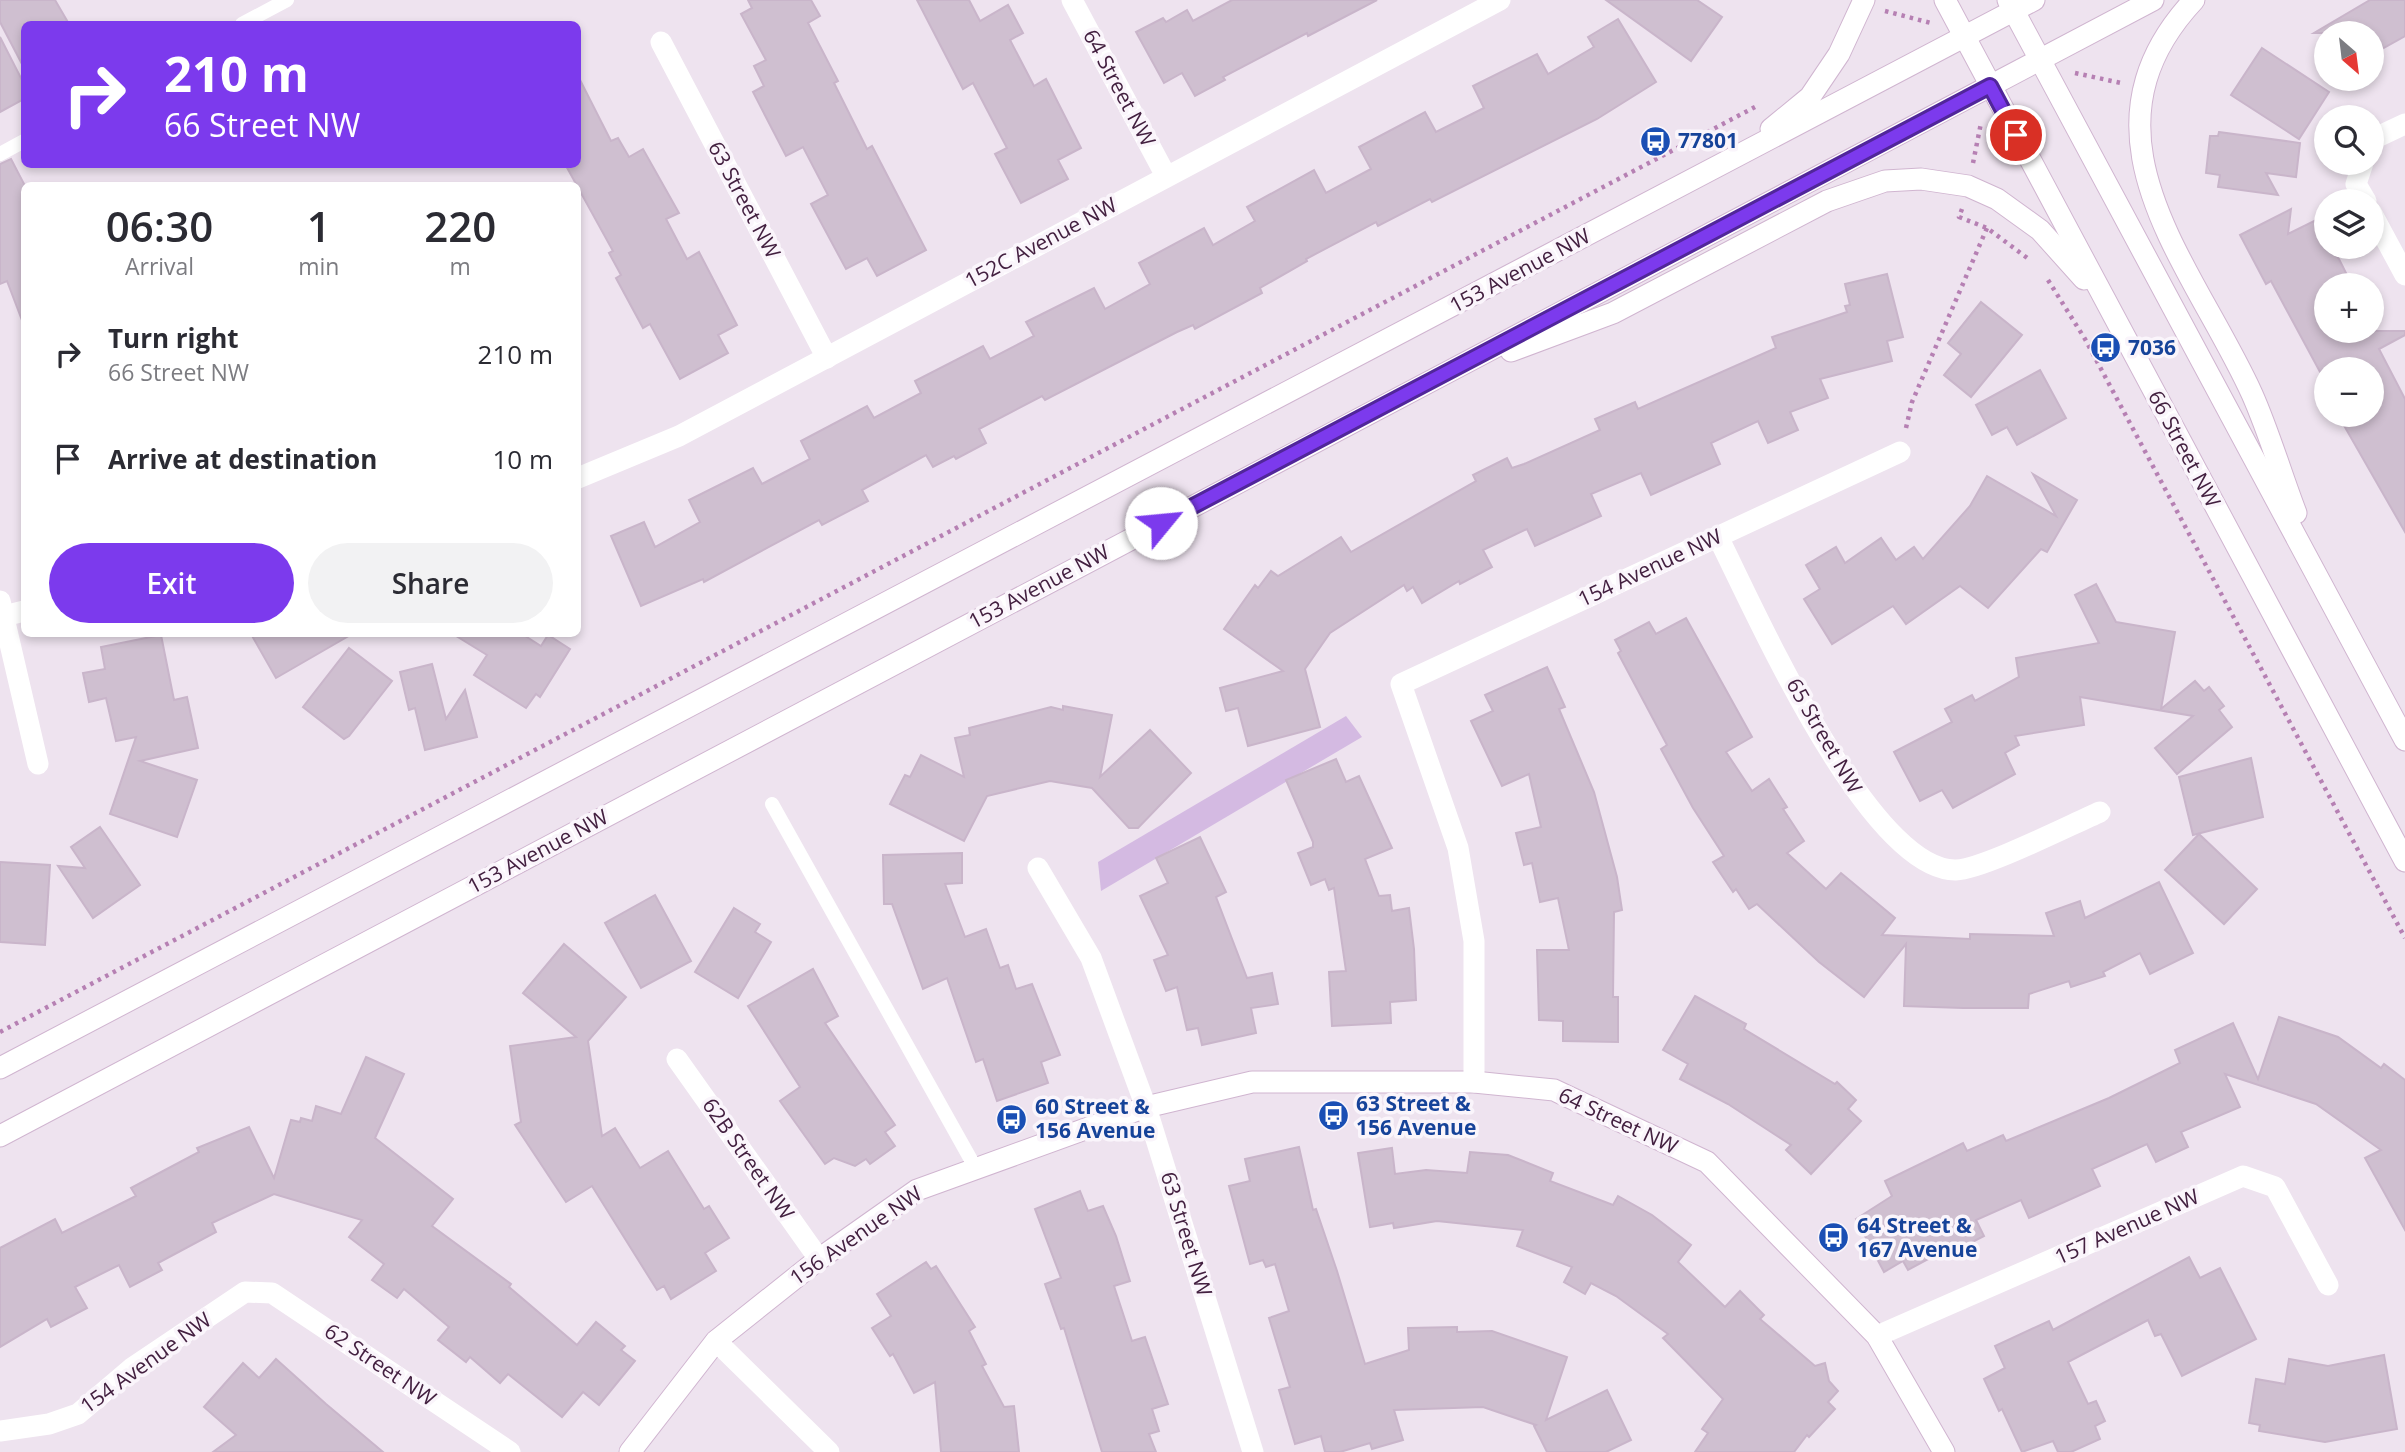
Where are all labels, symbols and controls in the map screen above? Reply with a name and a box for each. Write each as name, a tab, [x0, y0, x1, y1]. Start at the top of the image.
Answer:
north arrow	[2314, 21, 2384, 91]
map controls	[2314, 21, 2384, 427]
street label: 64 Street NW	[1077, 24, 1163, 151]
text: 210 m	[164, 40, 309, 106]
icon: right	[49, 49, 140, 140]
text: 66 Street NW	[164, 103, 360, 146]
pin	[1986, 105, 2046, 165]
button: search	[2314, 105, 2384, 175]
icon: arrive	[1997, 116, 2035, 154]
bus stop icon: 77801	[1638, 124, 1672, 158]
place label: 77801	[1678, 126, 1738, 154]
street label: 63 Street NW	[702, 136, 788, 263]
button: layers	[2314, 189, 2384, 259]
street label: 152C Avenue NW	[960, 190, 1122, 294]
text: 06:30	[106, 197, 213, 254]
text: 1	[307, 197, 331, 254]
text: 220	[424, 197, 496, 254]
street label: 153 Avenue NW	[1444, 221, 1595, 319]
text: Arrival	[125, 250, 194, 282]
text: min	[298, 250, 339, 282]
text: m	[450, 250, 471, 282]
button: +	[2314, 273, 2384, 343]
text: Turn right	[108, 320, 239, 356]
bus stop icon: 7036	[2088, 331, 2122, 365]
place label: 7036	[2128, 333, 2176, 361]
icon: right	[49, 335, 87, 373]
text: 210 m	[478, 336, 553, 372]
text: 66 Street NW	[108, 356, 249, 388]
button: −	[2314, 357, 2384, 427]
street label: 66 Street NW	[2142, 385, 2228, 512]
icon: arrive	[49, 440, 87, 478]
text: Arrive at destination	[108, 441, 377, 477]
text: 10 m	[492, 441, 553, 477]
position arrow	[1124, 486, 1198, 560]
street label: 154 Avenue NW	[1573, 521, 1726, 613]
street label: 153 Avenue NW	[963, 537, 1114, 635]
button: Exit	[49, 543, 294, 623]
button: Share	[308, 543, 553, 623]
street label: 65 Street NW	[1781, 673, 1869, 799]
street label: 153 Avenue NW	[462, 802, 613, 900]
street label: 64 Street NW	[1554, 1080, 1683, 1160]
place label: 63 Street & 156 Avenue	[1356, 1089, 1476, 1141]
street label: 62B Street NW	[697, 1092, 801, 1225]
place label: 60 Street & 156 Avenue	[1035, 1092, 1155, 1144]
bus stop icon: 63 Street & 156 Avenue	[1316, 1099, 1350, 1133]
bus stop icon: 60 Street & 156 Avenue	[995, 1102, 1029, 1136]
street label: 63 Street NW	[1155, 1168, 1219, 1300]
street label: 156 Avenue NW	[784, 1179, 928, 1291]
street label: 157 Avenue NW	[2050, 1181, 2204, 1270]
place label: 64 Street & 167 Avenue	[1857, 1211, 1977, 1263]
bus stop icon: 64 Street & 167 Avenue	[1817, 1221, 1851, 1255]
street label: 154 Avenue NW	[74, 1305, 217, 1419]
street label: 62 Street NW	[319, 1317, 442, 1412]

